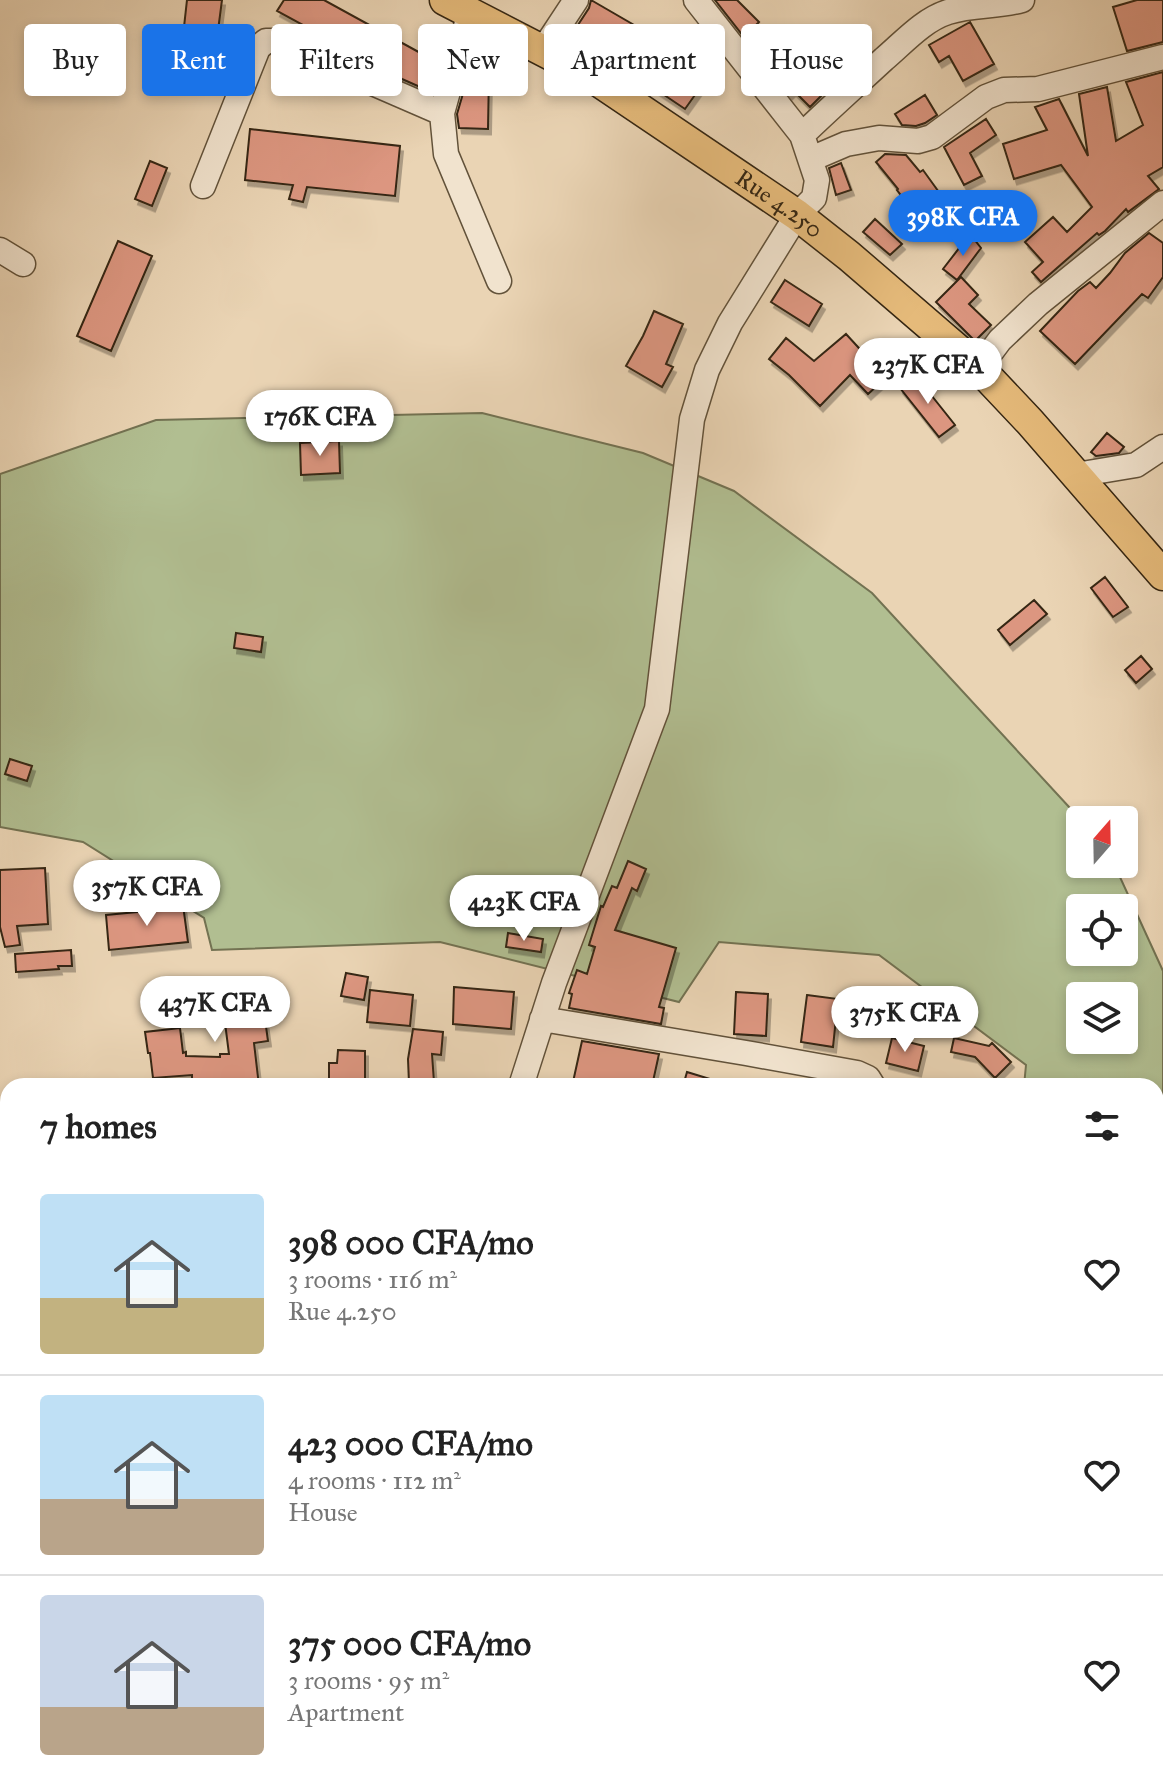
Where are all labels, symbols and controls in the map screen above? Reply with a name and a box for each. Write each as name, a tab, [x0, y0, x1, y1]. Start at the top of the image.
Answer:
chip: Buy	[24, 24, 126, 96]
chip: Rent	[142, 24, 255, 96]
chip: Filters	[271, 24, 402, 96]
chip: New	[418, 24, 528, 96]
chip: Apartment	[544, 24, 725, 96]
chip: House	[741, 24, 872, 96]
street label: Rue 4.250	[729, 163, 829, 245]
pin: 398K CFA	[880, 190, 1046, 258]
text: 398K CFA	[906, 200, 1020, 232]
pin: 237K CFA	[845, 338, 1011, 406]
text: 237K CFA	[872, 348, 984, 380]
pin: 176K CFA	[237, 390, 403, 458]
text: 176K CFA	[264, 400, 376, 432]
north arrow	[1066, 806, 1138, 878]
map controls	[1066, 806, 1138, 1054]
pin: 357K CFA	[64, 860, 230, 928]
text: 357K CFA	[91, 870, 203, 902]
pin: 423K CFA	[441, 875, 607, 943]
text: 423K CFA	[468, 885, 580, 917]
button: locate	[1066, 894, 1138, 966]
pin: 437K CFA	[132, 976, 298, 1044]
button: layers	[1066, 982, 1138, 1054]
text: 437K CFA	[158, 986, 272, 1018]
pin: 375K CFA	[822, 986, 988, 1054]
text: 375K CFA	[849, 996, 961, 1028]
icon: filters	[1080, 1104, 1124, 1148]
text: 7 homes	[40, 1106, 157, 1147]
text: 398 000 CFA/mo	[288, 1222, 534, 1263]
icon: home	[104, 1226, 200, 1322]
icon: heart	[1080, 1252, 1124, 1296]
text: 3 rooms · 116 m²	[288, 1263, 457, 1295]
text: Rue 4.250	[288, 1295, 397, 1327]
text: 423 000 CFA/mo	[288, 1423, 533, 1464]
icon: home	[104, 1427, 200, 1523]
icon: heart	[1080, 1453, 1124, 1497]
text: 4 rooms · 112 m²	[288, 1464, 461, 1496]
text: House	[288, 1496, 358, 1528]
text: 375 000 CFA/mo	[288, 1623, 531, 1664]
icon: home	[104, 1627, 200, 1723]
icon: heart	[1080, 1653, 1124, 1697]
text: 3 rooms · 95 m²	[288, 1664, 449, 1696]
text: Apartment	[288, 1696, 404, 1728]

